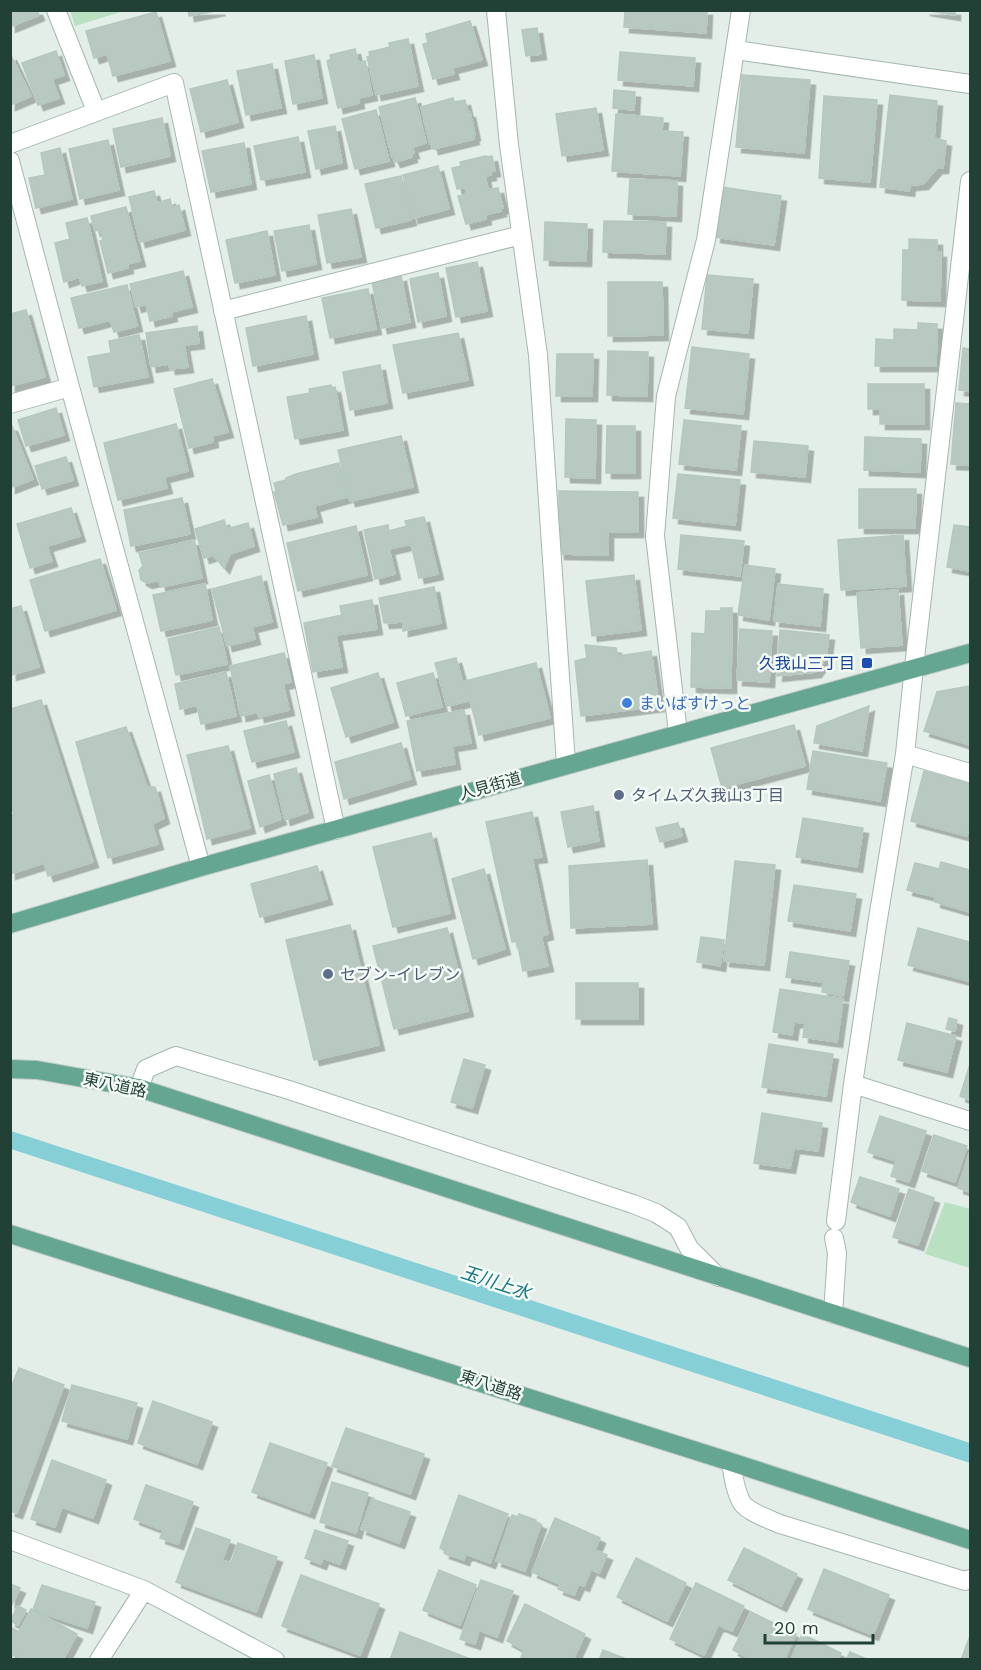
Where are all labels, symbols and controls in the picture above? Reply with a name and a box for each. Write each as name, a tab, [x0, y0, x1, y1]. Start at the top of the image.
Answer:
place label: 久我山三丁目	[759, 654, 855, 673]
marker: 久我山三丁目	[860, 656, 874, 670]
place label: まいばすけっと	[639, 694, 751, 713]
marker: まいばすけっと	[620, 696, 634, 710]
street label: 人見街道	[457, 768, 523, 804]
place label: タイムズ久我山3丁目	[631, 786, 784, 805]
marker: タイムズ久我山3丁目	[612, 788, 626, 802]
place label: セブン-イレブン	[340, 965, 460, 984]
marker: セブン-イレブン	[321, 967, 335, 981]
street label: 東八道路	[82, 1069, 148, 1101]
water label: 玉川上水	[459, 1261, 535, 1304]
street label: 東八道路	[458, 1366, 524, 1404]
scale bar	[765, 1607, 873, 1645]
text: 20 m	[774, 1617, 819, 1638]

